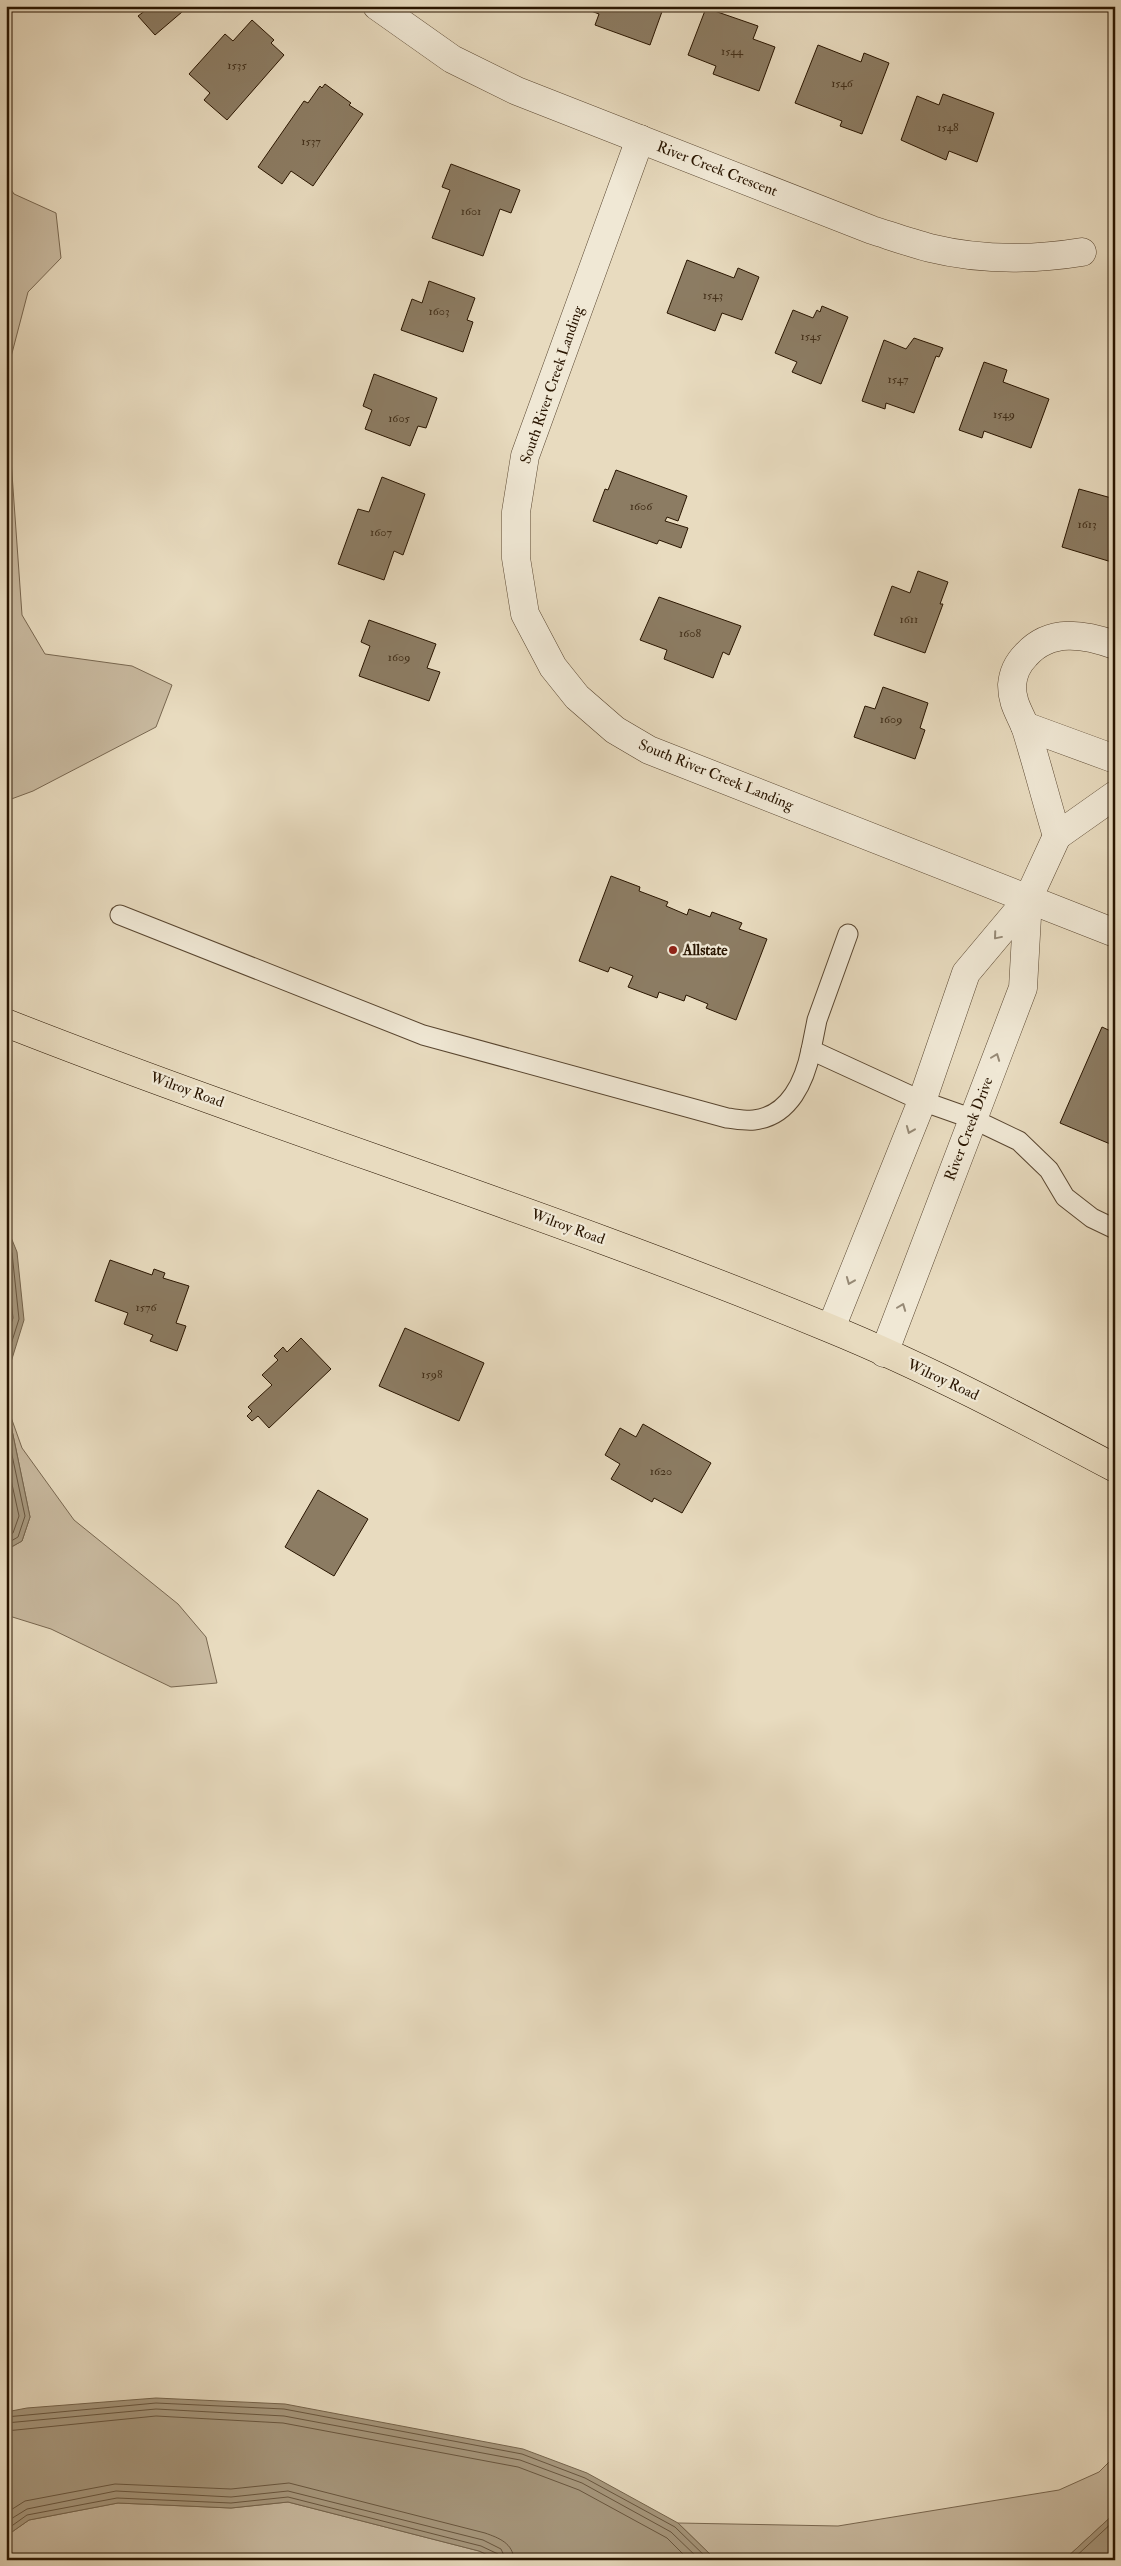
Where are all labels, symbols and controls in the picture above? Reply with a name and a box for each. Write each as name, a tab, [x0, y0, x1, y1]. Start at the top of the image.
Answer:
house number: 1544	[721, 44, 744, 59]
house number: 1535	[227, 58, 247, 73]
house number: 1546	[831, 76, 854, 91]
house number: 1548	[937, 120, 959, 135]
house number: 1537	[301, 134, 321, 149]
street label: River Creek Crescent	[654, 137, 780, 201]
house number: 1601	[461, 204, 481, 219]
house number: 1543	[703, 288, 723, 303]
street label: South River Creek Landing	[516, 303, 588, 466]
house number: 1603	[428, 304, 450, 319]
house number: 1545	[801, 329, 822, 344]
house number: 1547	[888, 372, 909, 387]
house number: 1549	[993, 407, 1015, 422]
house number: 1605	[388, 411, 411, 426]
house number: 1606	[630, 499, 653, 514]
house number: 1613	[1077, 517, 1097, 532]
house number: 1607	[370, 525, 392, 540]
house number: 1611	[900, 612, 918, 627]
house number: 1608	[679, 626, 701, 641]
house number: 1609	[388, 650, 410, 665]
house number: 1609	[880, 712, 902, 727]
street label: South River Creek Landing	[636, 735, 797, 815]
one-way arrow	[994, 930, 1003, 939]
place label: Allstate	[682, 941, 728, 960]
marker: Allstate	[667, 944, 679, 956]
one-way arrow	[990, 1053, 1001, 1062]
street label: Wilroy Road	[147, 1068, 227, 1112]
street label: River Creek Drive	[940, 1074, 998, 1184]
one-way arrow	[906, 1125, 916, 1134]
street label: Wilroy Road	[528, 1205, 608, 1249]
one-way arrow	[845, 1276, 856, 1285]
house number: 1576	[135, 1300, 157, 1315]
one-way arrow	[896, 1304, 906, 1312]
street label: Wilroy Road	[903, 1355, 982, 1405]
house number: 1598	[421, 1367, 443, 1382]
house number: 1620	[650, 1464, 672, 1479]

